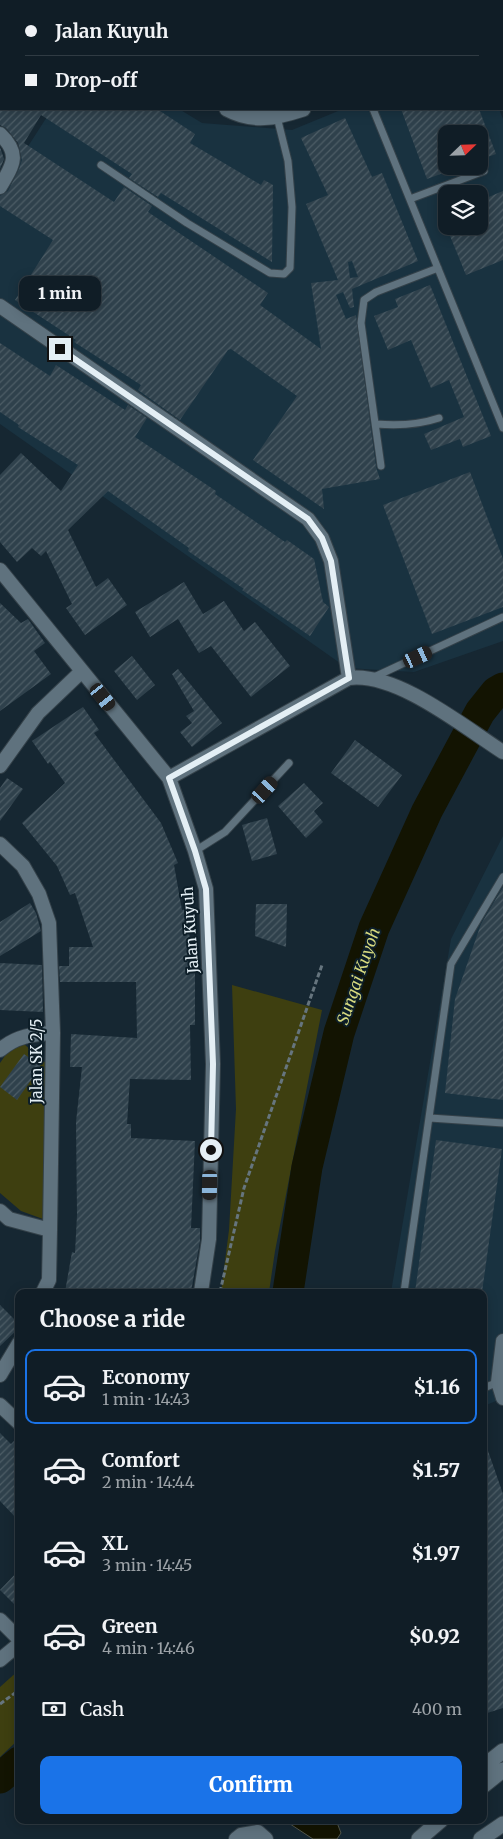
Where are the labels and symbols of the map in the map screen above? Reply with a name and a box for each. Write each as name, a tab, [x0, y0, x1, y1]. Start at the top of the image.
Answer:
north arrow	[438, 125, 488, 175]
callout: 1 min	[19, 276, 101, 312]
route end	[49, 338, 71, 360]
car	[401, 644, 434, 670]
car	[87, 681, 118, 713]
car	[249, 774, 280, 806]
street label: Jalan Kuyuh	[177, 886, 203, 975]
water label: Sungai Kuyoh	[332, 925, 384, 1027]
street label: Jalan SK 2/5	[27, 1018, 46, 1105]
route start	[200, 1139, 222, 1161]
car	[202, 1170, 217, 1200]

